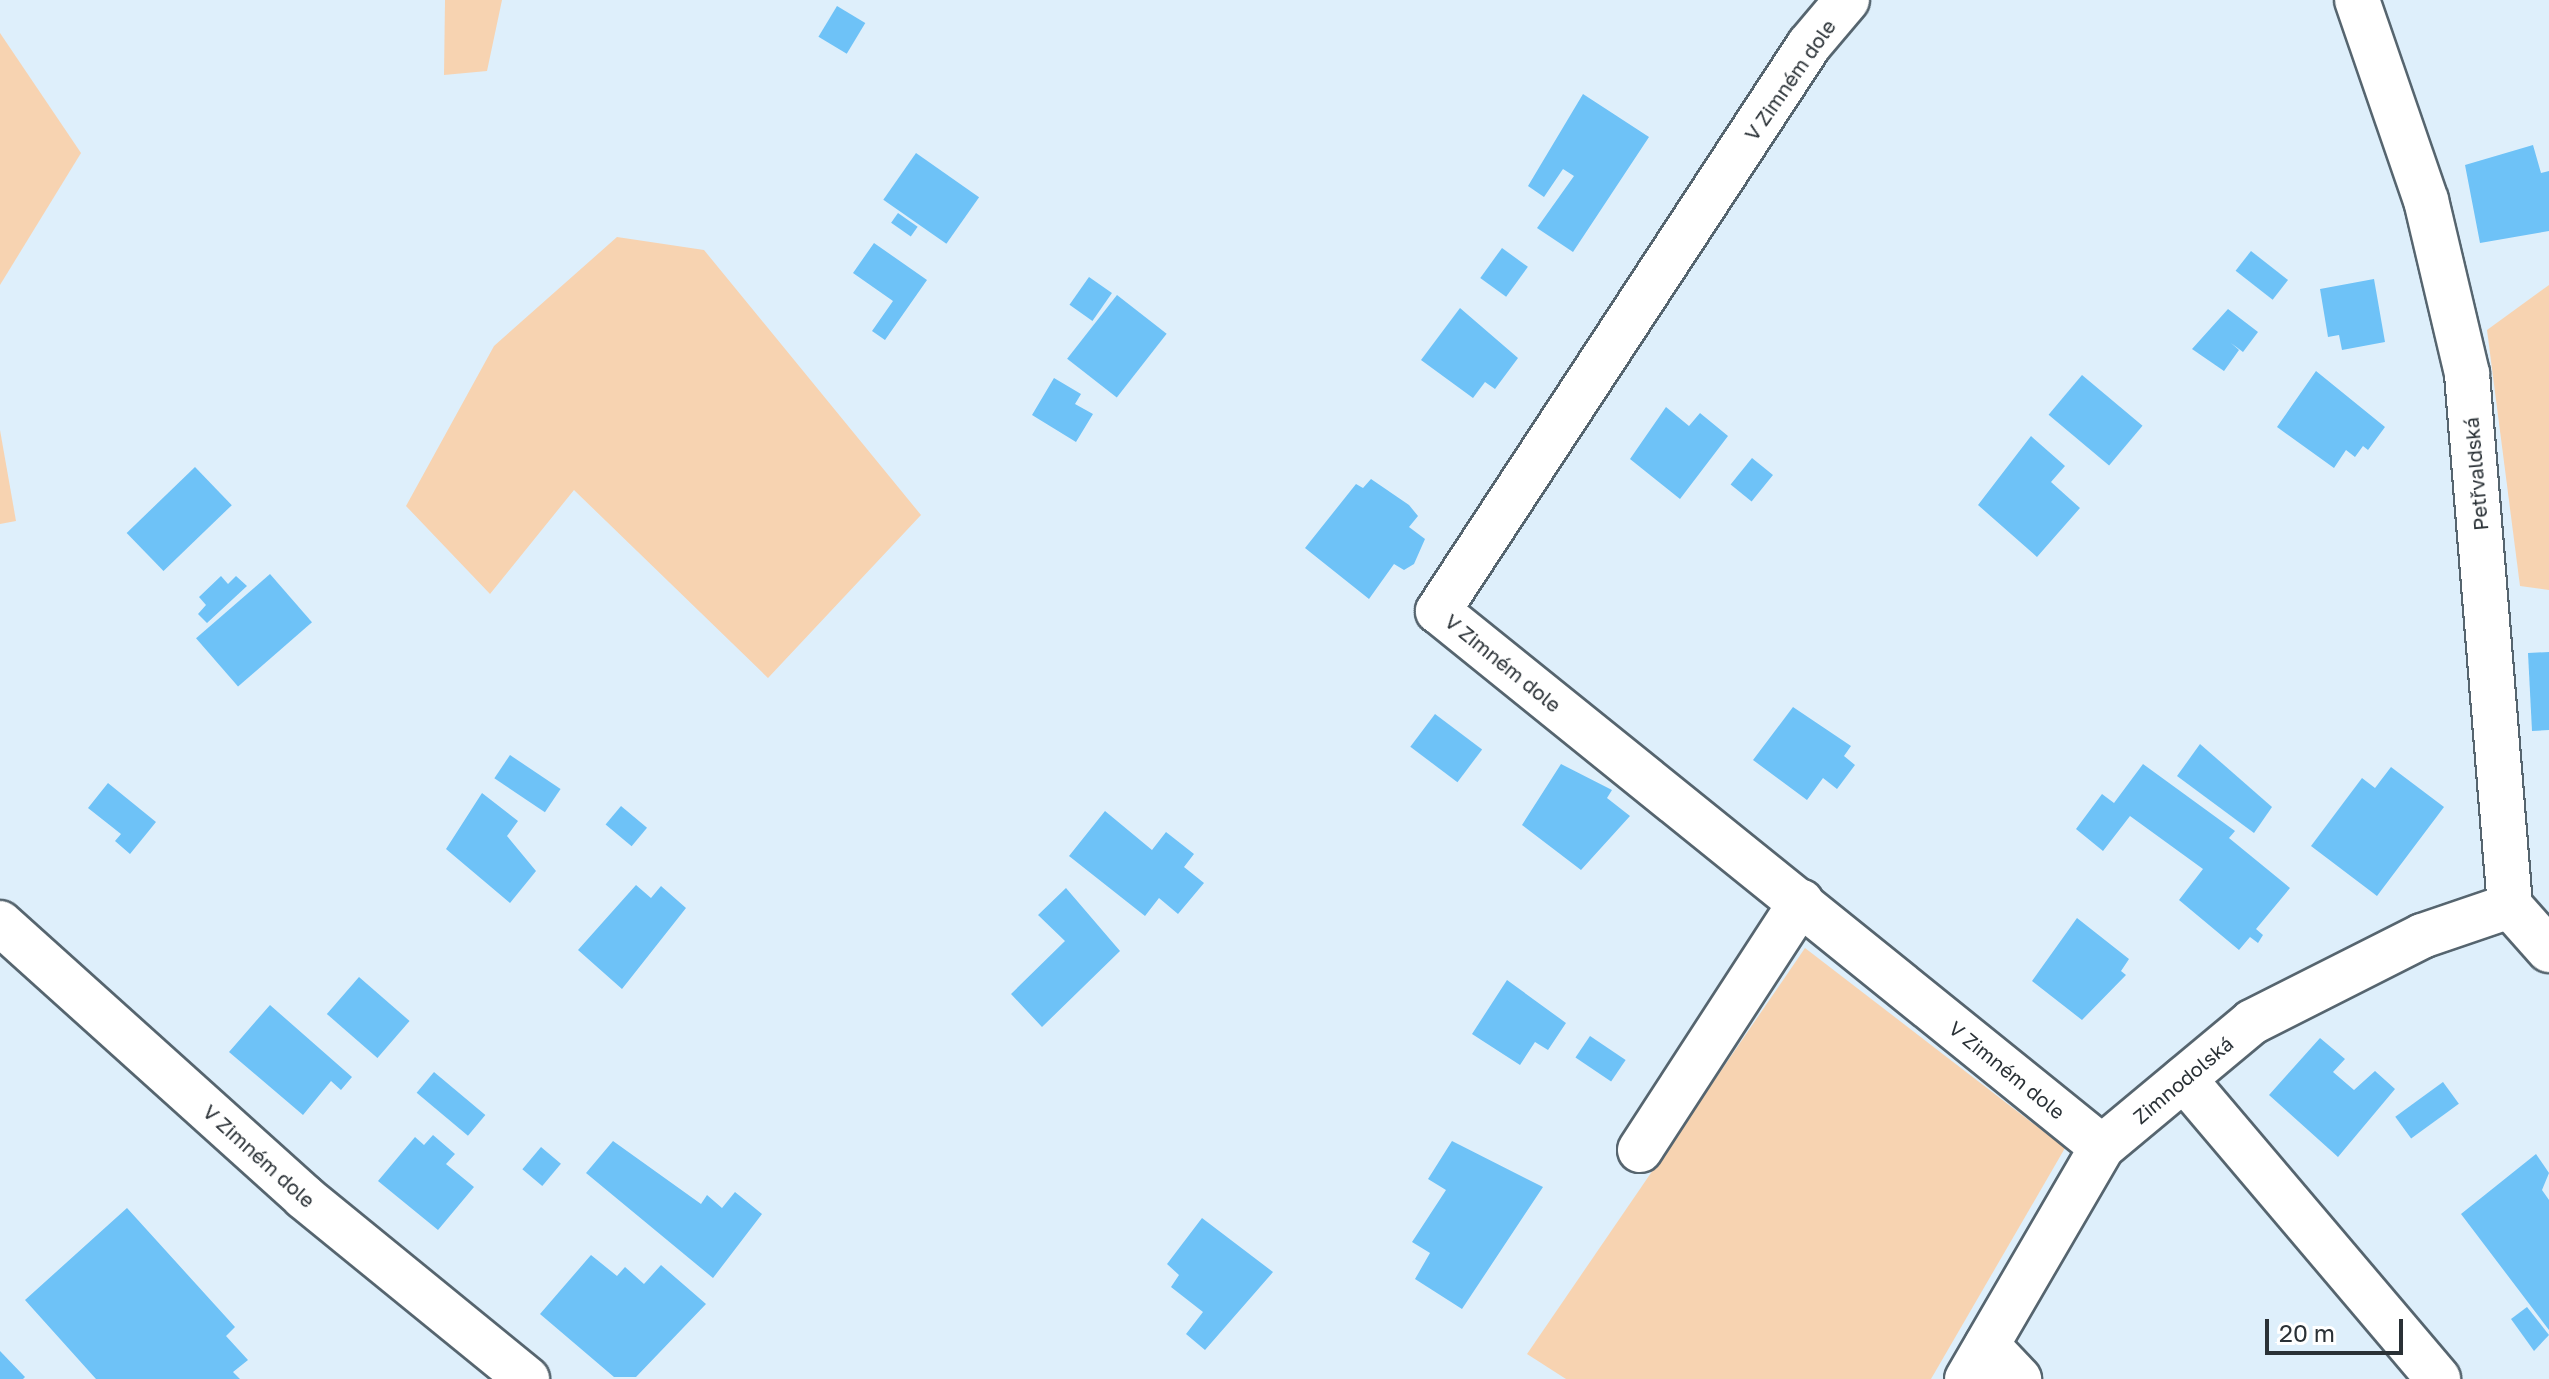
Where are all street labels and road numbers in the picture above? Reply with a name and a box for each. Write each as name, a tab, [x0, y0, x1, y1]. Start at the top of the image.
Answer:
street label: V Zimném dole	[1739, 15, 1841, 145]
street label: Petřvaldská	[2459, 416, 2493, 532]
street label: V Zimném dole	[1440, 609, 1566, 717]
street label: V Zimném dole	[1944, 1016, 2070, 1124]
street label: Zimnodolská	[2128, 1031, 2238, 1129]
street label: V Zimném dole	[198, 1100, 320, 1212]

